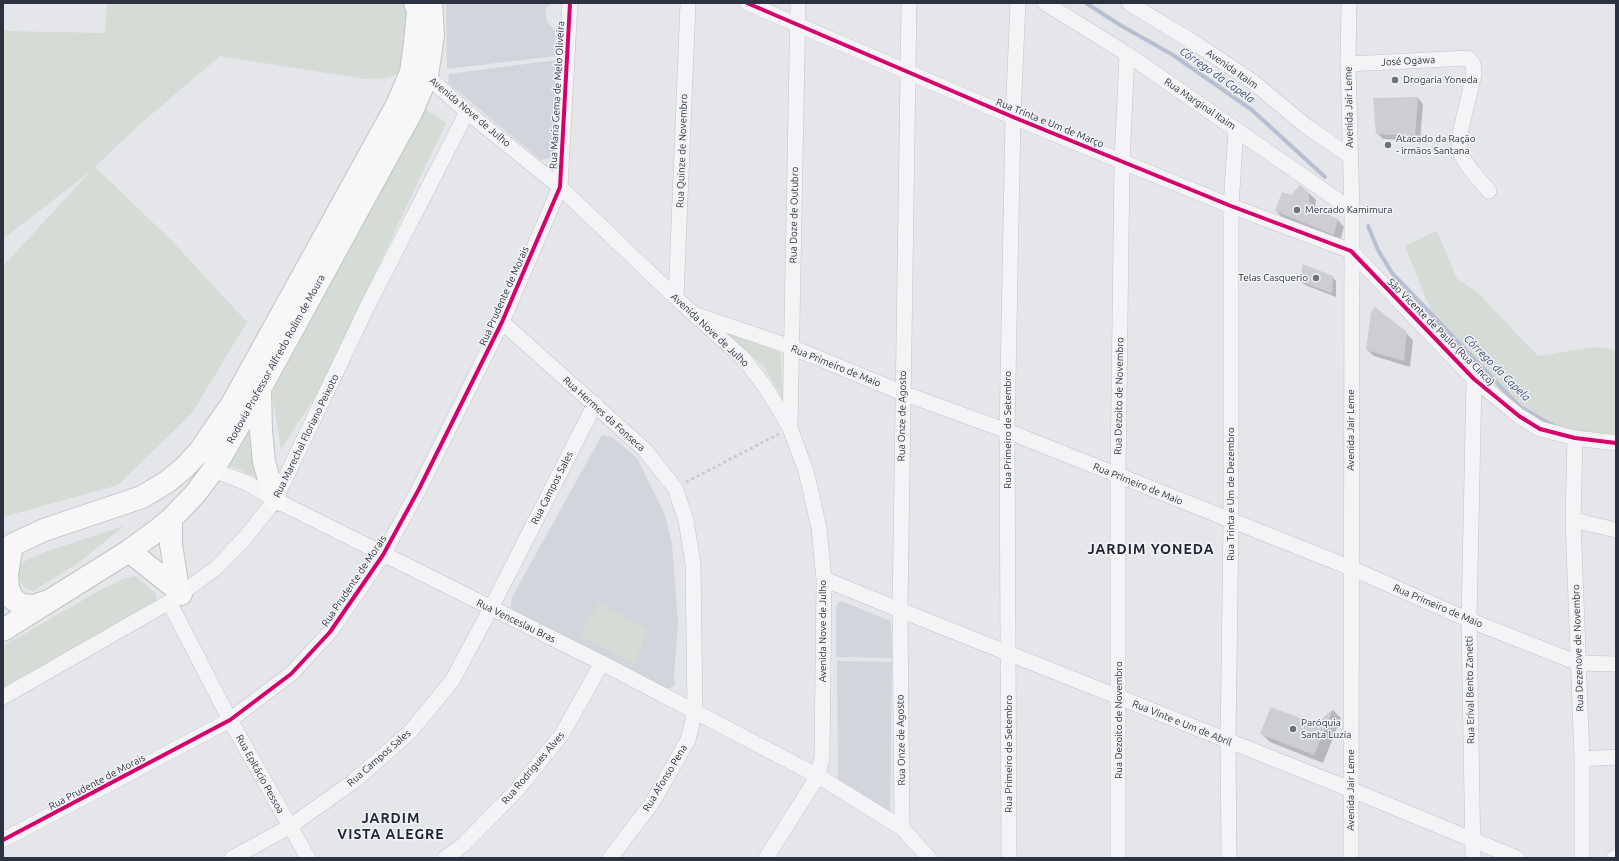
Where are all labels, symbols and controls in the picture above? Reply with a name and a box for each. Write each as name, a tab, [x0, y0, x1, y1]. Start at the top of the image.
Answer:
street label: Rua Maria Gema de Melo Oliveira	[547, 21, 567, 169]
water label: Córrego da Capela	[1177, 44, 1257, 106]
street label: Avenida Itaim	[1204, 47, 1260, 91]
street label: José Ogawa	[1380, 54, 1436, 68]
street label: Avenida Jair Leme	[1342, 66, 1356, 148]
place label: Drogaria Yoneda	[1403, 74, 1478, 86]
street label: Avenida Nove de Julho	[427, 75, 513, 149]
marker: Drogaria Yoneda	[1390, 75, 1400, 85]
street label: Rua Marginal Itaim	[1162, 76, 1238, 132]
street label: Rua Quinze de Novembro	[674, 94, 690, 208]
street label: Rua Trinta e Um de Março	[994, 96, 1106, 150]
place label: Atacado da Ração - irmãos Santana	[1396, 133, 1476, 156]
marker: Atacado da Ração - irmãos Santana	[1383, 140, 1393, 150]
street label: Rua Doze de Outubro	[787, 167, 801, 263]
place label: Mercado Kamimura	[1305, 204, 1392, 216]
marker: Mercado Kamimura	[1292, 205, 1302, 215]
street label: Rua Prudente de Morais	[477, 244, 531, 348]
place label: Telas Casquerio	[1238, 272, 1308, 284]
street label: Rodovia Professor Alfredo Rolim de Moura	[224, 273, 328, 445]
marker: Telas Casquerio	[1311, 273, 1321, 283]
street label: São Vicente de Paulo (Rua Cinco)	[1385, 276, 1497, 388]
street label: Avenida Nove de Julho	[669, 291, 751, 369]
water label: Córrego da Capela	[1461, 332, 1533, 404]
street label: Rua Dezoito de Novembro	[1112, 337, 1126, 455]
street label: Rua Primeiro de Maio	[789, 342, 883, 390]
street label: Rua Onze de Agosto	[895, 370, 909, 462]
street label: Rua Primeiro de Setembro	[1002, 371, 1014, 489]
street label: Rua Marechal Floriano Peixoto	[271, 372, 341, 500]
street label: Rua Hermes da Fonseca	[561, 374, 647, 454]
street label: Avenida Jair Leme	[1345, 389, 1357, 471]
street label: Rua Trinta e Um de Dezembro	[1225, 427, 1237, 561]
street label: Rua Campos Sales	[528, 449, 576, 527]
street label: Rua Primeiro de Maio	[1091, 460, 1185, 508]
street label: Rua Prudente de Morais	[319, 533, 389, 629]
district label: JARDIM YONEDA	[1087, 541, 1215, 557]
street label: Avenida Nove de Julho	[817, 580, 829, 682]
street label: Rua Primeiro de Maio	[1392, 582, 1484, 630]
street label: Rua Dezenove de Novembro	[1570, 584, 1586, 712]
street label: Rua Venceslau Bras	[475, 597, 557, 645]
street label: Rua Erival Bento Zanetti	[1463, 636, 1477, 744]
street label: Rua Dezoito de Novembro	[1113, 661, 1125, 779]
street label: Rua Onze de Agosto	[894, 694, 908, 786]
street label: Rua Primeiro de Setembro	[1003, 695, 1015, 813]
street label: Rua Vinte e Um de Abril	[1130, 698, 1234, 748]
place label: Paróquia Santa Luzia	[1301, 717, 1351, 740]
marker: Paróquia Santa Luzia	[1288, 724, 1298, 734]
street label: Rua Campos Sales	[345, 727, 413, 789]
street label: Rua Rodrigues Alves	[499, 729, 567, 807]
street label: Rua Epitácio Pessoa	[233, 732, 287, 816]
street label: Rua Afonso Pena	[640, 742, 690, 814]
street label: Avenida Jair Leme	[1345, 749, 1357, 831]
street label: Rua Prudente de Morais	[47, 751, 147, 813]
district label: JARDIM VISTA ALEGRE	[337, 810, 445, 842]

